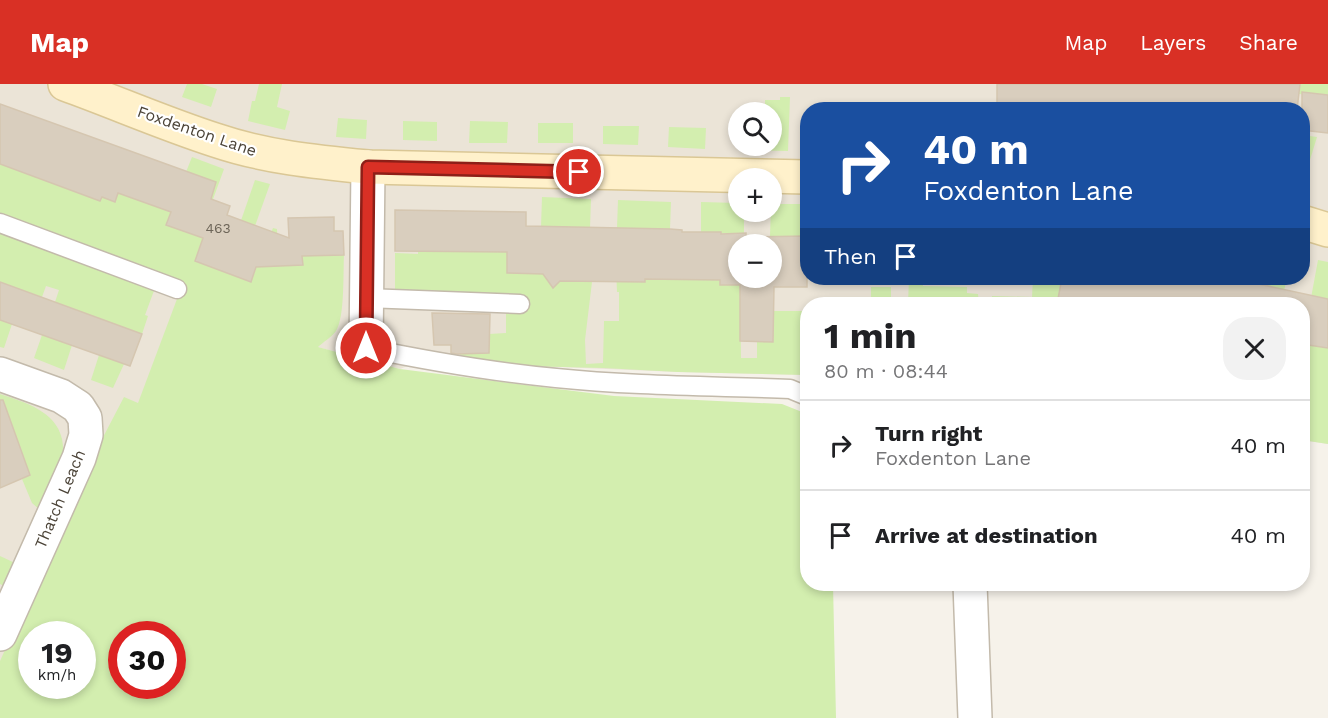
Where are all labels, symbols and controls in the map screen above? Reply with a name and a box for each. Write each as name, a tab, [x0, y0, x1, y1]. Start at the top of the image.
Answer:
text: Map	[30, 26, 89, 59]
text: Map	[1064, 30, 1107, 55]
text: Layers	[1140, 30, 1206, 55]
text: Share	[1239, 30, 1298, 55]
street label: Foxdenton Lane	[135, 102, 259, 160]
map controls	[728, 102, 782, 288]
button: search	[728, 102, 782, 156]
text: 40 m	[923, 125, 1029, 174]
icon: right	[824, 126, 902, 204]
pin	[553, 146, 604, 197]
icon: arrive	[562, 155, 595, 188]
button: +	[728, 168, 782, 222]
text: Foxdenton Lane	[923, 175, 1134, 207]
house number: 463	[205, 220, 231, 236]
button: −	[728, 234, 782, 288]
icon: arrive	[889, 240, 922, 273]
text: Then	[824, 244, 877, 269]
text: 1 min	[824, 315, 916, 357]
position arrow	[334, 316, 398, 380]
button: close	[1223, 317, 1286, 380]
text: 80 m · 08:44	[824, 359, 948, 383]
text: Turn right	[875, 421, 982, 446]
icon: right	[824, 429, 857, 462]
text: 40 m	[1230, 433, 1286, 458]
text: Foxdenton Lane	[875, 446, 1031, 470]
street label: Thatch Leach	[31, 447, 89, 551]
icon: arrive	[824, 519, 857, 552]
text: Arrive at destination	[875, 523, 1098, 548]
text: 40 m	[1230, 523, 1286, 548]
speed limit sign: 30	[108, 621, 186, 699]
text: 19	[41, 635, 73, 670]
text: km/h	[38, 666, 76, 684]

